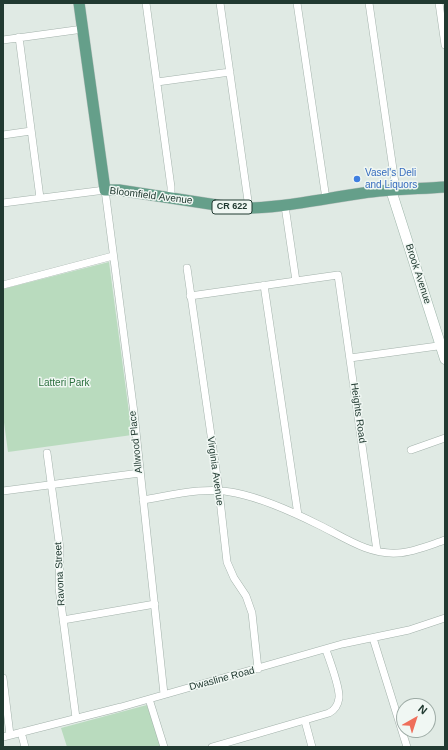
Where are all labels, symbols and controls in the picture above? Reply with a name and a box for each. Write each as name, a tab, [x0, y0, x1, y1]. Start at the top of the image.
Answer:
place label: Vasel's Deli and Liquors	[365, 167, 417, 190]
marker: Vasel's Deli and Liquors	[352, 174, 362, 184]
street label: Bloomfield Avenue	[109, 185, 193, 207]
road number: CR 622	[212, 200, 252, 214]
street label: Brook Avenue	[403, 242, 433, 306]
park label: Latteri Park	[38, 377, 90, 389]
street label: Heights Road	[348, 382, 368, 444]
street label: Allwood Place	[127, 410, 145, 474]
street label: Virginia Avenue	[204, 436, 226, 506]
street label: Ravona Street	[52, 542, 68, 606]
street label: Dwasline Road	[188, 665, 256, 693]
north arrow	[396, 698, 436, 738]
text: N	[416, 702, 430, 717]

